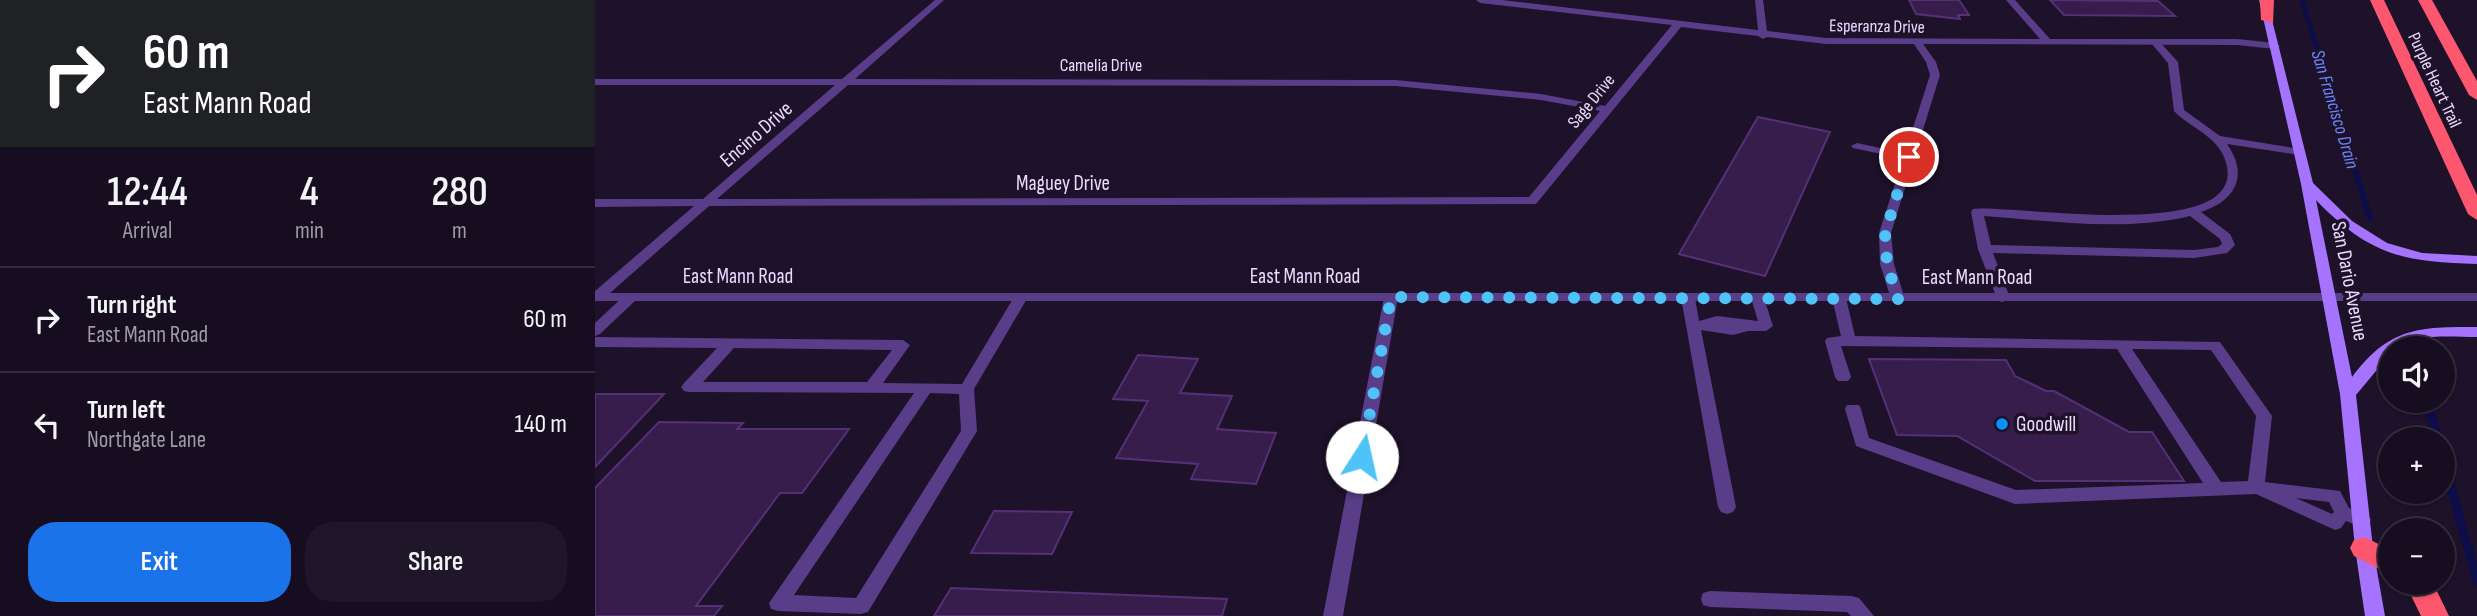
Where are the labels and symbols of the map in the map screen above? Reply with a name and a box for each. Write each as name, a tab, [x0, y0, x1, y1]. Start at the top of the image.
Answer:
street label: Esperanza Drive	[1829, 15, 1925, 38]
street label: Purple Heart Trail	[2403, 29, 2466, 131]
water label: San Francisco Drain	[2306, 47, 2364, 172]
street label: Camelia Drive	[1060, 55, 1142, 76]
street label: Sage Drive	[1563, 70, 1619, 133]
street label: Encino Drive	[715, 96, 798, 173]
pin	[1879, 127, 1939, 187]
street label: Maguey Drive	[1016, 171, 1110, 196]
street label: San Dario Avenue	[2326, 219, 2373, 343]
street label: East Mann Road	[683, 264, 793, 289]
street label: East Mann Road	[1250, 264, 1360, 289]
street label: East Mann Road	[1922, 265, 2032, 290]
place label: Goodwill	[2016, 412, 2076, 437]
marker: Goodwill	[1994, 416, 2010, 432]
position arrow	[1325, 420, 1399, 494]

